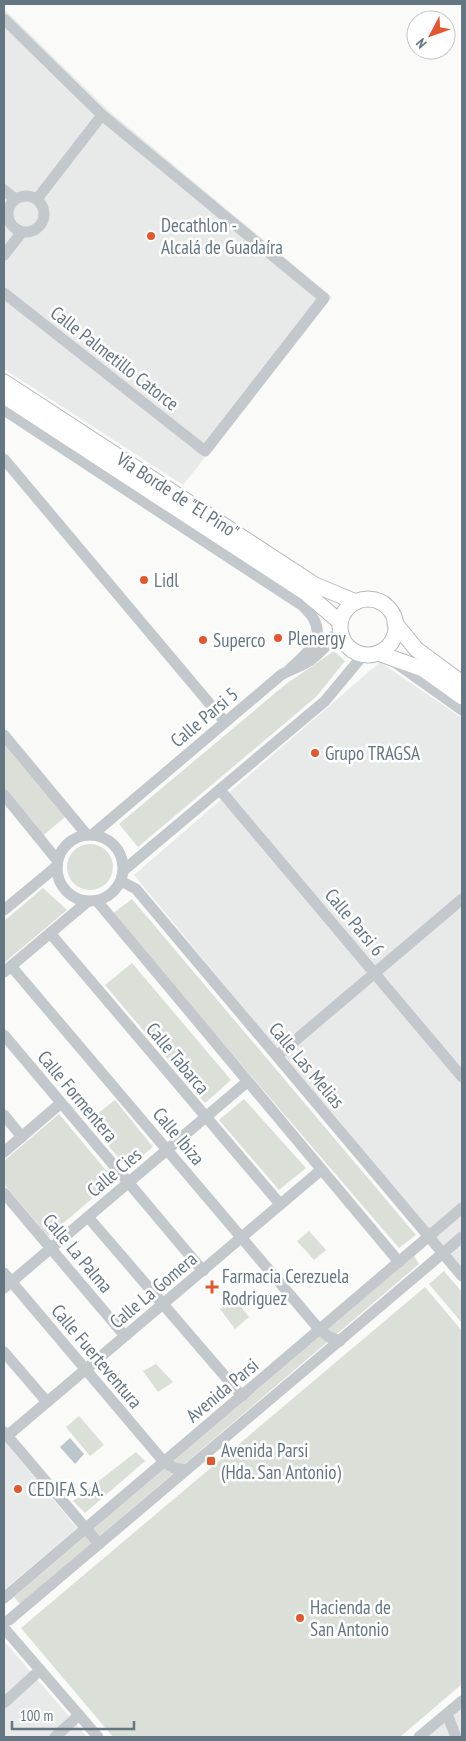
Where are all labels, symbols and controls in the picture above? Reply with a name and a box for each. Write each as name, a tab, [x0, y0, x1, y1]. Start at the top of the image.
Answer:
north arrow	[406, 10, 456, 60]
text: N	[412, 35, 430, 52]
place label: Decathlon - Alcalá de Guadaíra	[161, 213, 283, 259]
marker: Decathlon - Alcalá de Guadaíra	[145, 230, 157, 242]
street label: Calle Palmetillo Catorce	[46, 300, 184, 416]
street label: Vía Borde de "El Pino"	[111, 446, 244, 544]
place label: Lidl	[154, 568, 179, 592]
marker: Lidl	[138, 574, 150, 586]
place label: Plenergy	[288, 626, 346, 650]
place label: Superco	[213, 628, 265, 652]
marker: Plenergy	[272, 632, 284, 644]
marker: Superco	[197, 634, 209, 646]
street label: Calle Parsi 5	[165, 682, 243, 752]
place label: Grupo TRAGSA	[325, 741, 420, 765]
marker: Grupo TRAGSA	[309, 747, 321, 759]
street label: Calle Parsi 6	[320, 883, 390, 961]
street label: Calle Tabarca	[141, 1017, 215, 1099]
street label: Calle Las Melias	[264, 1017, 350, 1113]
street label: Calle Formentera	[33, 1045, 123, 1147]
street label: Calle Ibiza	[148, 1102, 210, 1170]
street label: Calle Cies	[82, 1142, 146, 1202]
street label: Calle La Palma	[38, 1208, 118, 1298]
street label: Calle La Gomera	[104, 1247, 202, 1333]
place label: Farmacia Cerezuela Rodriguez	[222, 1264, 349, 1310]
marker: Farmacia Cerezuela Rodriguez	[206, 1281, 218, 1293]
street label: Calle Fuerteventura	[46, 1299, 148, 1413]
street label: Avenida Parsi	[181, 1353, 263, 1427]
place label: Avenida Parsi (Hda. San Antonio)	[221, 1438, 341, 1484]
marker: Avenida Parsi (Hda. San Antonio)	[205, 1455, 217, 1467]
place label: CEDIFA S.A.	[28, 1477, 104, 1501]
marker: CEDIFA S.A.	[12, 1483, 24, 1495]
place label: Hacienda de San Antonio	[310, 1595, 391, 1641]
marker: Hacienda de San Antonio	[294, 1612, 306, 1624]
scale bar	[12, 1698, 135, 1730]
text: 100 m	[20, 1706, 53, 1725]

